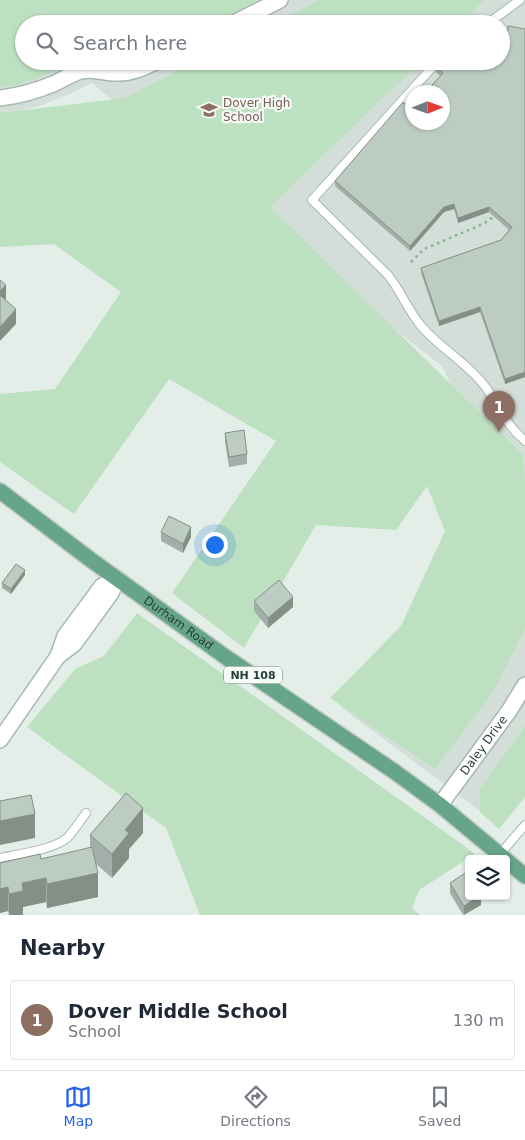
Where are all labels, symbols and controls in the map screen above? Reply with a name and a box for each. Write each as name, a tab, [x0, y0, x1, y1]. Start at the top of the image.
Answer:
search box	[15, 15, 510, 70]
icon: search	[33, 29, 61, 57]
text: Search here	[73, 32, 187, 54]
north arrow	[405, 85, 450, 130]
place label: Dover High School	[223, 96, 290, 124]
school or university icon: Dover High School	[199, 100, 219, 120]
pin: 1	[483, 391, 515, 432]
your location	[202, 532, 228, 558]
street label: Durham Road	[141, 593, 216, 653]
road number: NH 108	[224, 666, 282, 684]
street label: Daley Drive	[457, 713, 510, 778]
map controls	[465, 855, 510, 900]
button: layers	[465, 855, 510, 900]
text: Nearby	[20, 936, 105, 960]
text: Dover Middle School	[68, 1000, 288, 1022]
text: 1	[31, 1011, 43, 1030]
text: 130 m	[453, 1011, 504, 1030]
text: School	[68, 1022, 121, 1041]
tab: Map	[64, 1083, 93, 1129]
tab: Directions	[220, 1083, 291, 1129]
tab: Saved	[418, 1083, 461, 1129]

